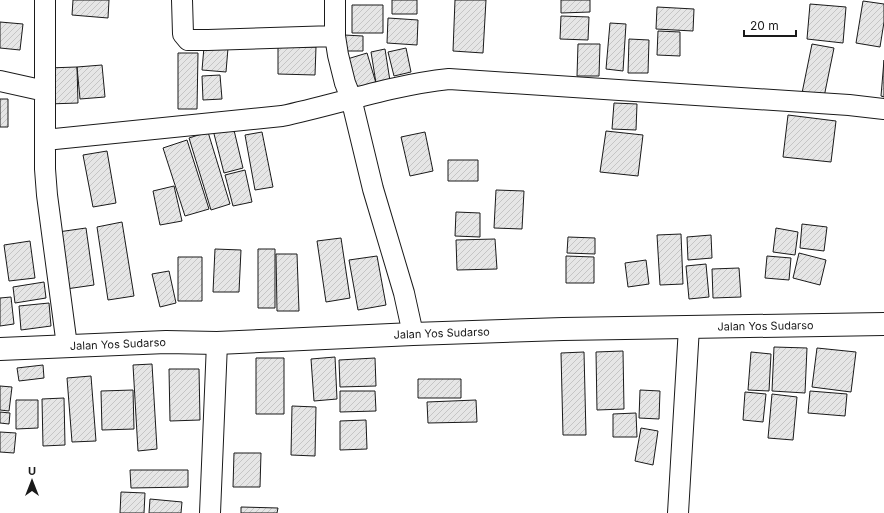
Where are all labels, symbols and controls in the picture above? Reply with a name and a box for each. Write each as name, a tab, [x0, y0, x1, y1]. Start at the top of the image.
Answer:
scale bar	[744, 12, 796, 38]
text: 20 m	[750, 18, 779, 33]
street label: Jalan Yos Sudarso	[717, 318, 814, 334]
street label: Jalan Yos Sudarso	[393, 324, 490, 342]
street label: Jalan Yos Sudarso	[70, 335, 167, 353]
north arrow	[12, 461, 52, 501]
text: U	[28, 464, 36, 478]

